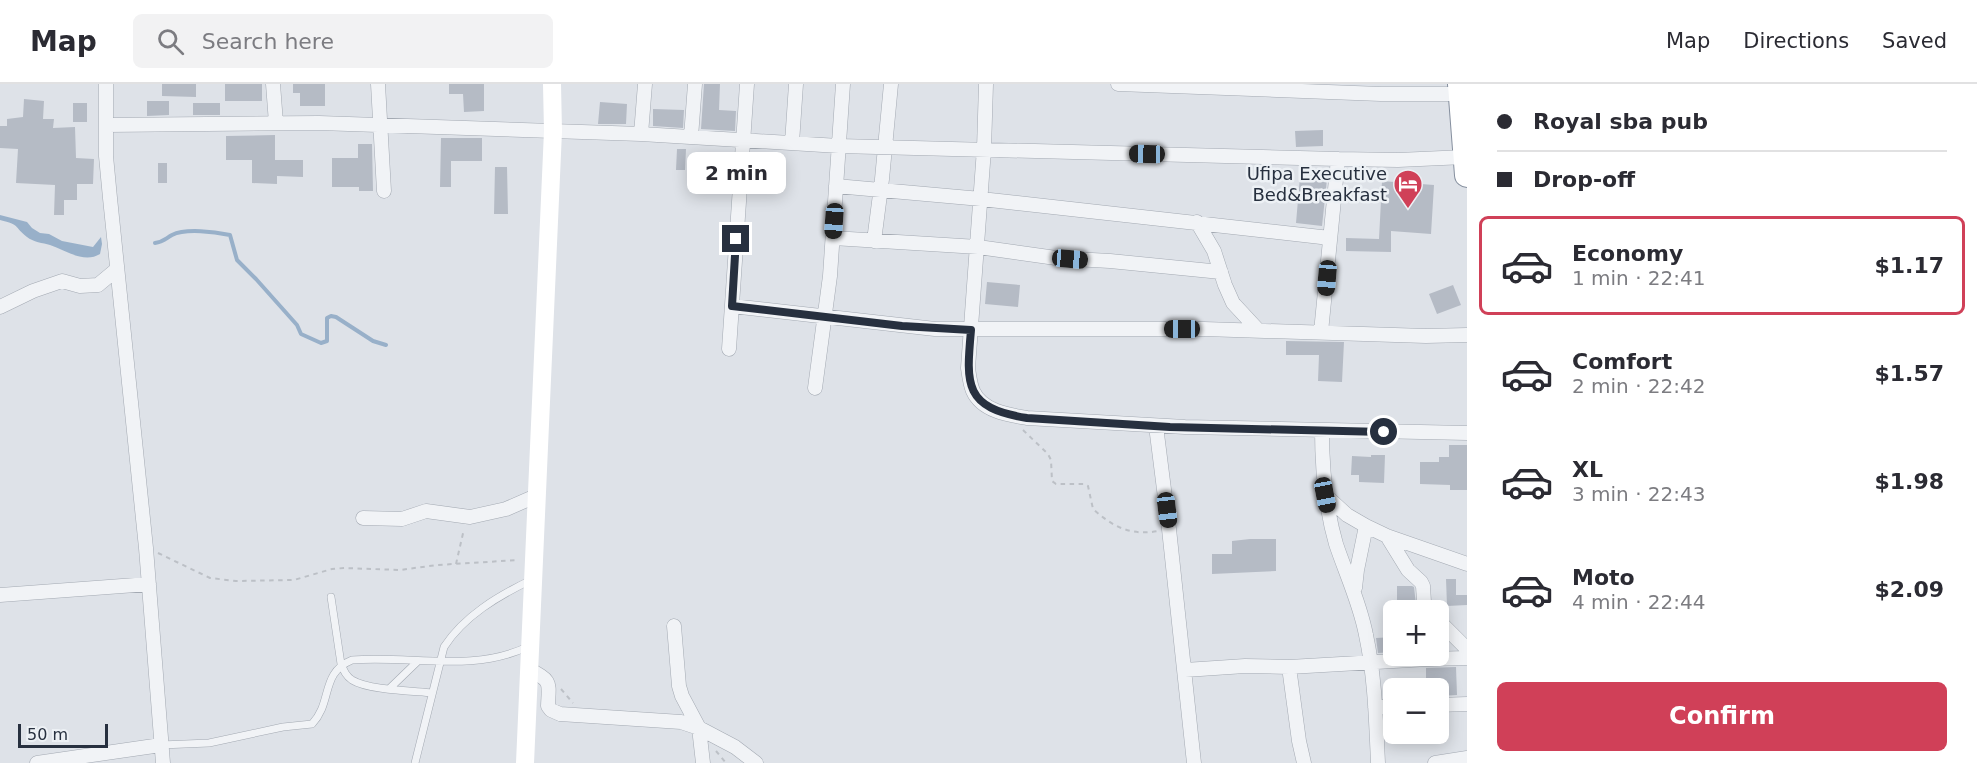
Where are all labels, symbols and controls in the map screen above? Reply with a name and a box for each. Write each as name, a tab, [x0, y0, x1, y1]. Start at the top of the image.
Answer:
search box	[133, 14, 553, 68]
text: Map	[30, 25, 97, 58]
icon: search	[154, 25, 187, 58]
text: Search here	[202, 29, 334, 54]
text: Map	[1666, 29, 1710, 53]
text: Directions	[1743, 29, 1849, 53]
text: Saved	[1882, 29, 1947, 53]
text: Royal sba pub	[1533, 109, 1708, 134]
car	[1129, 145, 1165, 163]
callout: 2 min	[686, 152, 786, 194]
text: 2 min	[705, 161, 768, 185]
place label: Ufipa Executive Bed&Breakfast	[1247, 163, 1387, 205]
text: Drop-off	[1533, 167, 1635, 192]
hotel icon: Ufipa Executive Bed&Breakfast	[1392, 168, 1424, 210]
car	[824, 202, 844, 240]
route end	[722, 225, 749, 252]
icon: car	[1500, 239, 1554, 293]
text: Economy	[1572, 241, 1683, 266]
car	[1051, 248, 1089, 270]
text: $1.17	[1874, 253, 1944, 278]
car	[1316, 259, 1338, 297]
text: 1 min · 22:41	[1572, 266, 1706, 290]
car	[1164, 320, 1200, 338]
icon: car	[1500, 347, 1554, 401]
text: Comfort	[1572, 349, 1672, 374]
text: $1.57	[1874, 361, 1944, 386]
text: 2 min · 22:42	[1572, 374, 1706, 398]
route start	[1370, 418, 1397, 445]
icon: car	[1500, 455, 1554, 509]
text: XL	[1572, 457, 1603, 482]
text: $1.98	[1874, 469, 1944, 494]
car	[1313, 476, 1337, 514]
text: 3 min · 22:43	[1572, 482, 1706, 506]
car	[1156, 491, 1178, 529]
icon: car	[1500, 563, 1554, 617]
text: Moto	[1572, 565, 1635, 590]
text: $2.09	[1874, 577, 1944, 602]
text: 4 min · 22:44	[1572, 590, 1706, 614]
map controls	[1383, 600, 1449, 744]
button: +	[1383, 600, 1449, 666]
button: −	[1383, 678, 1449, 744]
button: Confirm	[1497, 682, 1947, 751]
scale bar	[18, 721, 108, 748]
text: 50 m	[27, 725, 68, 744]

